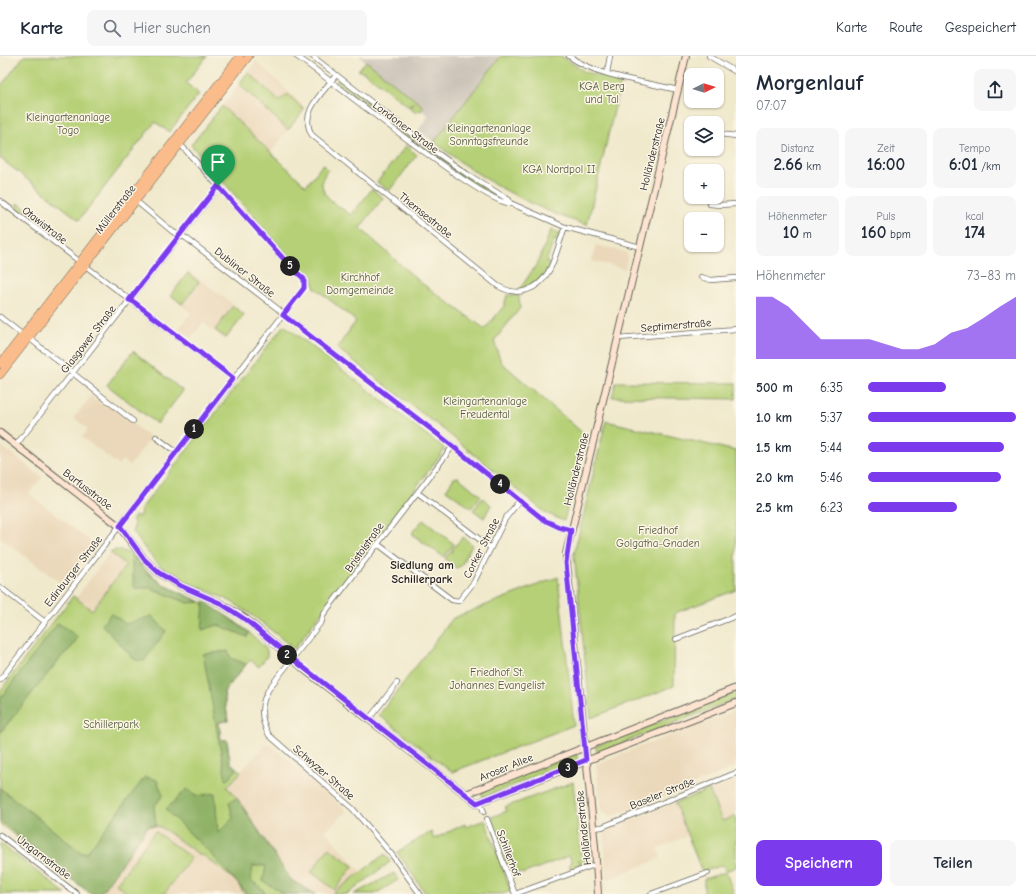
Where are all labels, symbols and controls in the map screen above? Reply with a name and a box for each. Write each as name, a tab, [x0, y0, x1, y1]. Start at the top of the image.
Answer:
search box	[87, 10, 367, 46]
text: Karte	[20, 17, 63, 39]
icon: search	[101, 17, 123, 39]
text: Hier suchen	[133, 19, 211, 37]
text: Karte	[836, 19, 867, 36]
text: Route	[889, 19, 923, 36]
text: Gespeichert	[945, 19, 1016, 36]
north arrow	[684, 68, 724, 108]
map controls	[684, 68, 724, 252]
button: share	[974, 69, 1016, 111]
text: Morgenlauf	[756, 70, 863, 96]
park label: KGA Berg und Tal	[579, 80, 625, 106]
street label: Londoner Straße	[370, 98, 441, 157]
text: 07:07	[756, 98, 787, 113]
park label: Kleingartenanlage Togo	[26, 111, 111, 137]
street label: Holländerstraße	[637, 116, 668, 192]
button: layers	[684, 116, 724, 156]
park label: Kleingartenanlage Sonntagsfreunde	[447, 122, 532, 148]
text: Distanz	[781, 142, 814, 155]
text: Zeit	[877, 142, 895, 155]
text: Tempo	[959, 142, 990, 155]
pin	[201, 145, 235, 186]
icon: arrive	[207, 151, 229, 173]
text: 2.66	[774, 155, 803, 174]
text: 16:00	[867, 155, 905, 174]
text: 6:01	[949, 155, 978, 174]
text: km	[803, 160, 821, 173]
text: /km	[978, 160, 1001, 173]
park label: KGA Nordpol II	[523, 163, 595, 176]
button: +	[684, 164, 724, 204]
street label: Müllerstraße	[92, 182, 139, 236]
street label: Themsestraße	[396, 190, 455, 241]
street label: Otawistraße	[20, 204, 70, 247]
text: Höhenmeter	[768, 210, 827, 223]
text: Puls	[877, 210, 895, 223]
text: kcal	[965, 210, 984, 223]
button: −	[684, 212, 724, 252]
text: 10	[783, 223, 799, 242]
text: 160	[861, 223, 886, 242]
text: 174	[964, 223, 985, 242]
text: m	[799, 228, 812, 241]
text: bpm	[886, 228, 911, 241]
street label: Dubliner Straße	[212, 245, 278, 300]
pin: 5	[280, 256, 300, 276]
text: 5	[287, 259, 293, 272]
text: Höhenmeter	[756, 268, 825, 283]
text: 73–83 m	[967, 268, 1016, 283]
park label: Kirchhof Domgemeinde	[326, 271, 394, 297]
street label: Glasgower Straße	[58, 302, 119, 376]
street label: Septimerstraße	[640, 316, 712, 335]
text: 500 m	[756, 380, 793, 395]
text: 6:35	[820, 380, 843, 395]
park label: Kleingartenanlage Freudental	[443, 395, 528, 421]
text: 1.0 km	[756, 410, 792, 425]
text: 5:37	[820, 410, 842, 425]
pin: 1	[184, 419, 204, 439]
text: 1	[192, 422, 196, 435]
street label: Holländerstraße	[561, 431, 592, 507]
text: 1.5 km	[756, 440, 792, 455]
text: 5:44	[820, 440, 842, 455]
street label: Barfusstraße	[60, 466, 115, 513]
text: 2.0 km	[756, 470, 794, 485]
text: 5:46	[820, 470, 843, 485]
pin: 4	[490, 474, 510, 494]
text: 4	[497, 477, 503, 490]
text: 2.5 km	[756, 500, 793, 515]
text: 6:23	[820, 500, 843, 515]
street label: Corker Straße	[461, 515, 502, 581]
street label: Bristolstraße	[342, 520, 387, 575]
park label: Friedhof Golgatha-Gnaden	[616, 524, 700, 550]
street label: Edinburger Straße	[42, 533, 105, 609]
district label: Siedlung am Schillerpark	[390, 558, 454, 586]
pin: 2	[277, 645, 297, 665]
text: 2	[284, 648, 290, 661]
park label: Friedhof St. Johannes Evangelist	[449, 666, 545, 692]
park label: Schillerpark	[83, 718, 140, 731]
street label: Schwyzer Straße	[290, 742, 357, 803]
street label: Aroser Allee	[477, 751, 535, 784]
pin: 3	[558, 758, 578, 778]
text: 3	[565, 761, 571, 774]
street label: Baseler Straße	[628, 774, 697, 812]
street label: Holländerstraße	[573, 790, 594, 866]
street label: Schillerhof	[494, 828, 524, 879]
street label: Ungarnstraße	[14, 833, 74, 882]
button: Speichern	[756, 840, 882, 886]
button: Teilen	[890, 840, 1016, 886]

